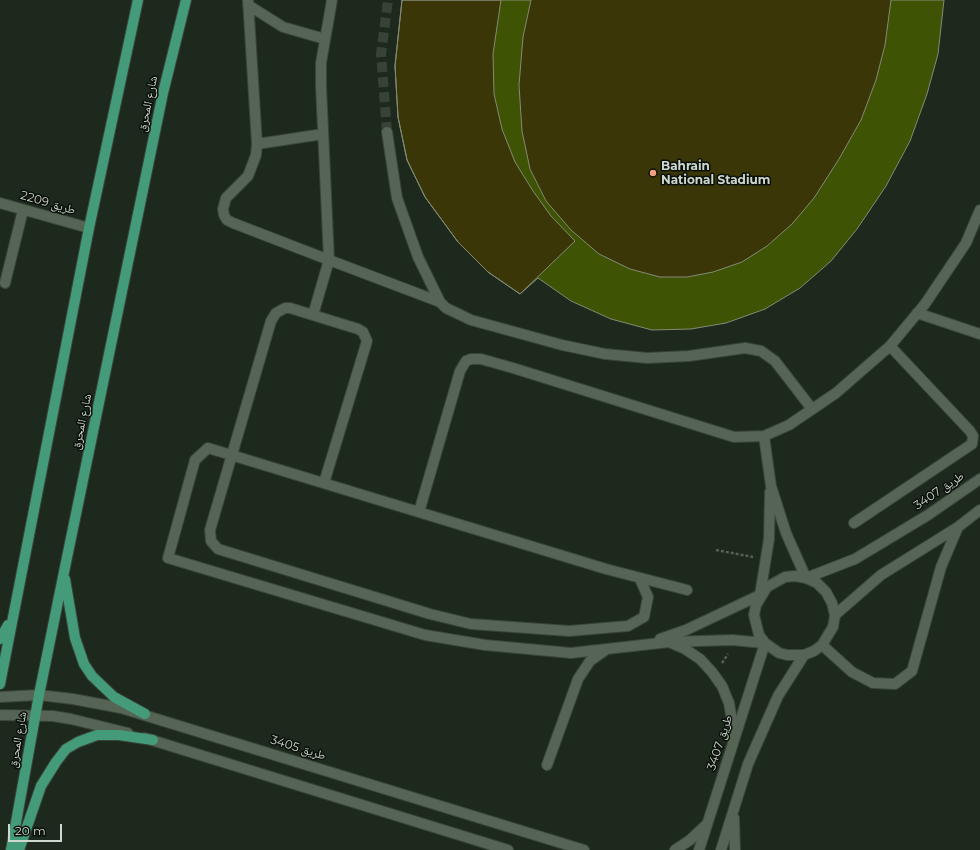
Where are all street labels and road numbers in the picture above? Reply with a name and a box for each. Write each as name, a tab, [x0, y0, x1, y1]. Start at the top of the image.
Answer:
street label: شارع المحرق	[135, 75, 161, 133]
street label: طريق 2209	[19, 188, 77, 218]
street label: شارع المحرق	[69, 393, 95, 451]
street label: طريق 3407	[911, 469, 967, 513]
street label: شارع المحرق	[6, 711, 30, 769]
street label: طريق 3407	[704, 714, 736, 772]
street label: طريق 3405	[269, 733, 327, 763]

